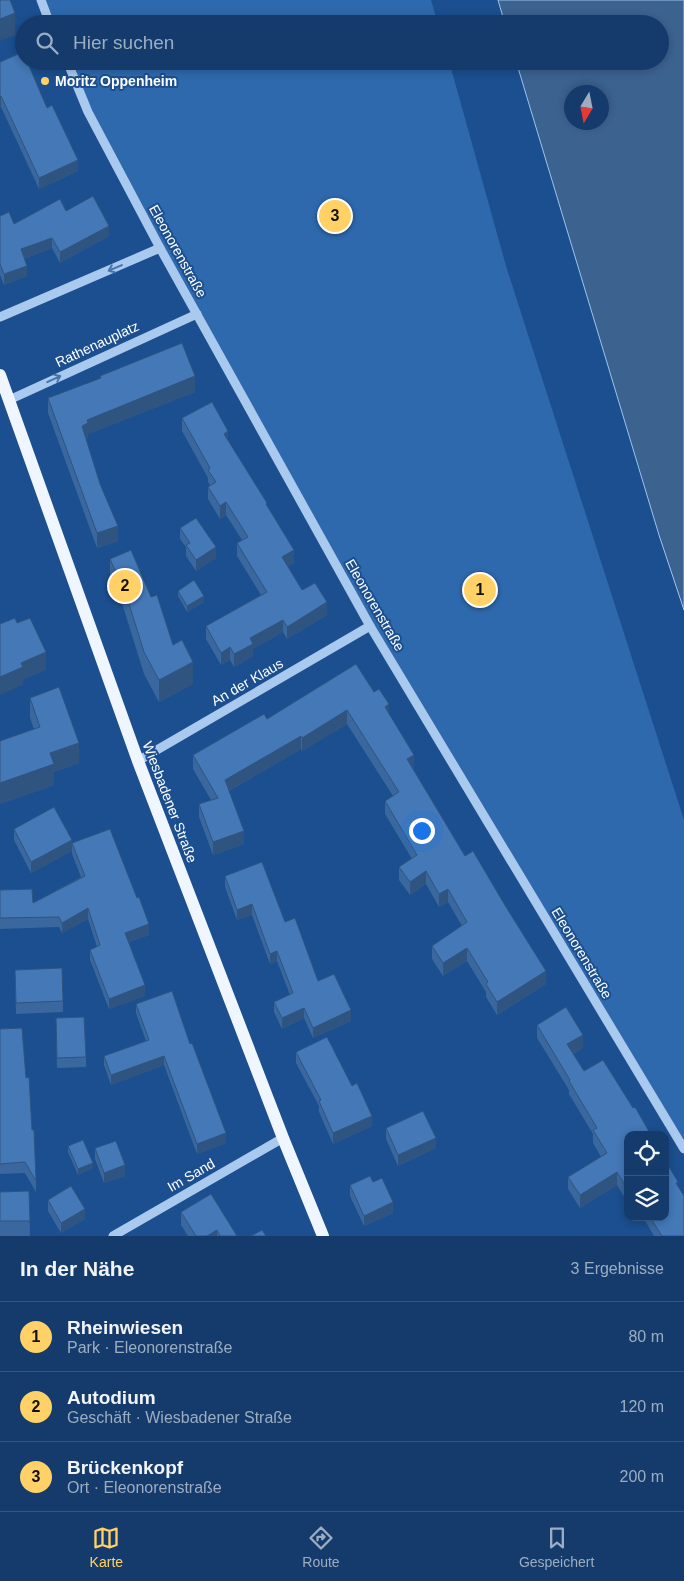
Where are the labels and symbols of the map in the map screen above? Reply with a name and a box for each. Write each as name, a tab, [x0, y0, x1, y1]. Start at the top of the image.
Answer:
place label: Moritz Oppenheim	[55, 73, 177, 89]
marker: Moritz Oppenheim	[39, 75, 51, 87]
north arrow	[564, 85, 609, 130]
pin: 3	[319, 197, 351, 235]
street label: Eleonorenstraße	[146, 202, 210, 300]
one-way arrow	[108, 263, 123, 273]
street label: Rathenauplatz	[53, 318, 141, 370]
one-way arrow	[46, 374, 61, 384]
street label: Eleonorenstraße	[342, 556, 408, 654]
pin: 2	[109, 567, 141, 605]
pin: 1	[464, 571, 496, 609]
street label: An der Klaus	[208, 655, 286, 709]
street label: Wiesbadener Straße	[140, 739, 201, 865]
your location	[409, 818, 435, 844]
street label: Eleonorenstraße	[548, 905, 616, 1002]
street label: Im Sand	[164, 1155, 218, 1195]

